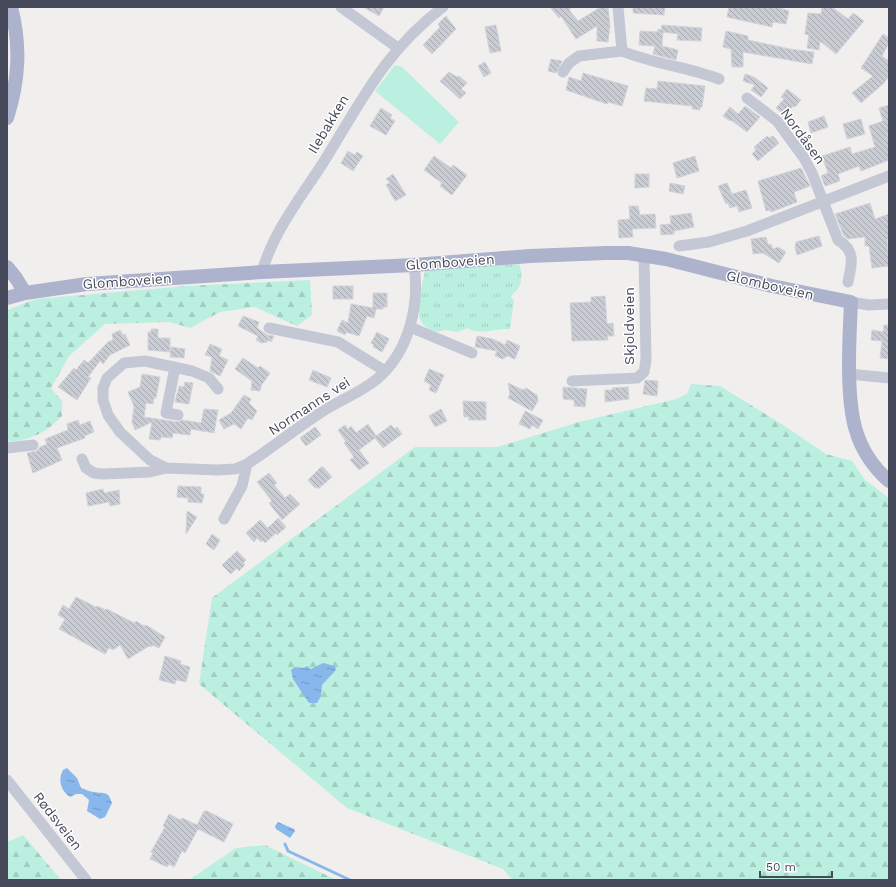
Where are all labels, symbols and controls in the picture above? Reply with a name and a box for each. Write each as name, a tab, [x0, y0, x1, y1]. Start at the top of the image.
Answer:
street label: Ilebakken	[304, 92, 352, 156]
street label: Nordåsen	[777, 105, 829, 167]
street label: Glomboveien	[405, 251, 495, 273]
street label: Glomboveien	[725, 267, 815, 303]
street label: Glomboveien	[82, 270, 172, 292]
street label: Skjoldveien	[621, 287, 637, 365]
street label: Normanns vei	[265, 374, 353, 438]
street label: Rødsveien	[30, 789, 86, 853]
scale bar	[760, 853, 832, 879]
text: 50 m	[766, 860, 796, 874]

